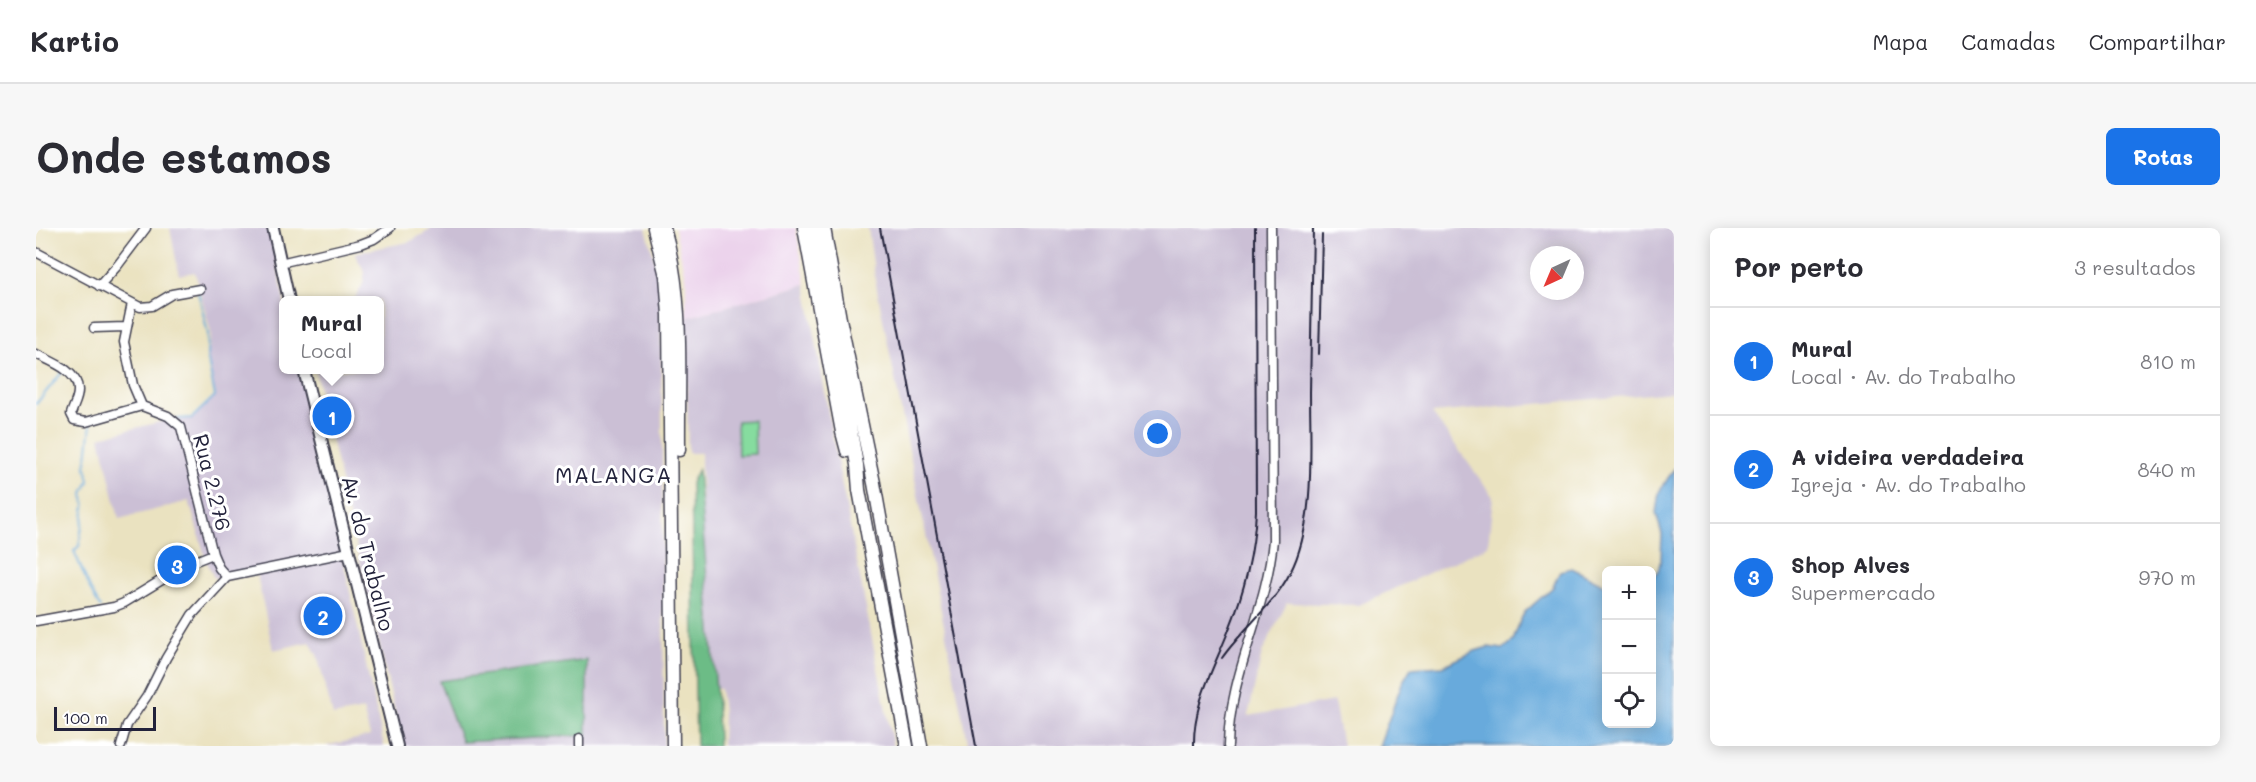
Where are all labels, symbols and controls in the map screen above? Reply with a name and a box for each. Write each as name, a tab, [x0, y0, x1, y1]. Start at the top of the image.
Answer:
text: Kartio	[30, 23, 119, 59]
text: Mapa	[1872, 28, 1928, 55]
text: Camadas	[1961, 28, 2056, 55]
text: Compartilhar	[2089, 28, 2226, 55]
button: Rotas	[2106, 128, 2220, 185]
text: Onde estamos	[36, 129, 332, 184]
north arrow	[1530, 246, 1584, 300]
text: Por perto	[1734, 250, 1863, 284]
text: 3 resultados	[2074, 254, 2196, 280]
popup	[279, 296, 384, 374]
text: Mural	[301, 308, 362, 337]
text: Mural	[1791, 334, 1852, 363]
text: Local	[301, 337, 352, 363]
text: 1	[1749, 348, 1758, 374]
text: 810 m	[2140, 348, 2196, 374]
text: Local · Av. do Trabalho	[1791, 363, 2016, 389]
pin: 1	[312, 394, 352, 438]
your location	[1143, 419, 1172, 448]
street label: Rua 2.276	[188, 431, 238, 533]
text: A videira verdadeira	[1791, 442, 2024, 471]
text: 2	[1748, 456, 1759, 482]
text: 840 m	[2137, 456, 2196, 482]
district label: MALANGA	[555, 460, 673, 489]
text: Igreja · Av. do Trabalho	[1791, 471, 2026, 497]
street label: Av. do Trabalho	[337, 473, 401, 633]
pin: 3	[158, 542, 196, 588]
text: Shop Alves	[1791, 550, 1910, 579]
text: 3	[1748, 564, 1760, 590]
text: 970 m	[2138, 564, 2196, 590]
map controls	[1602, 566, 1656, 728]
button: +	[1602, 566, 1656, 620]
text: Supermercado	[1791, 579, 1935, 605]
pin: 2	[304, 594, 342, 638]
button: −	[1602, 620, 1656, 674]
button: locate	[1602, 674, 1656, 728]
scale bar	[54, 704, 156, 732]
text: 100 m	[63, 707, 108, 728]

